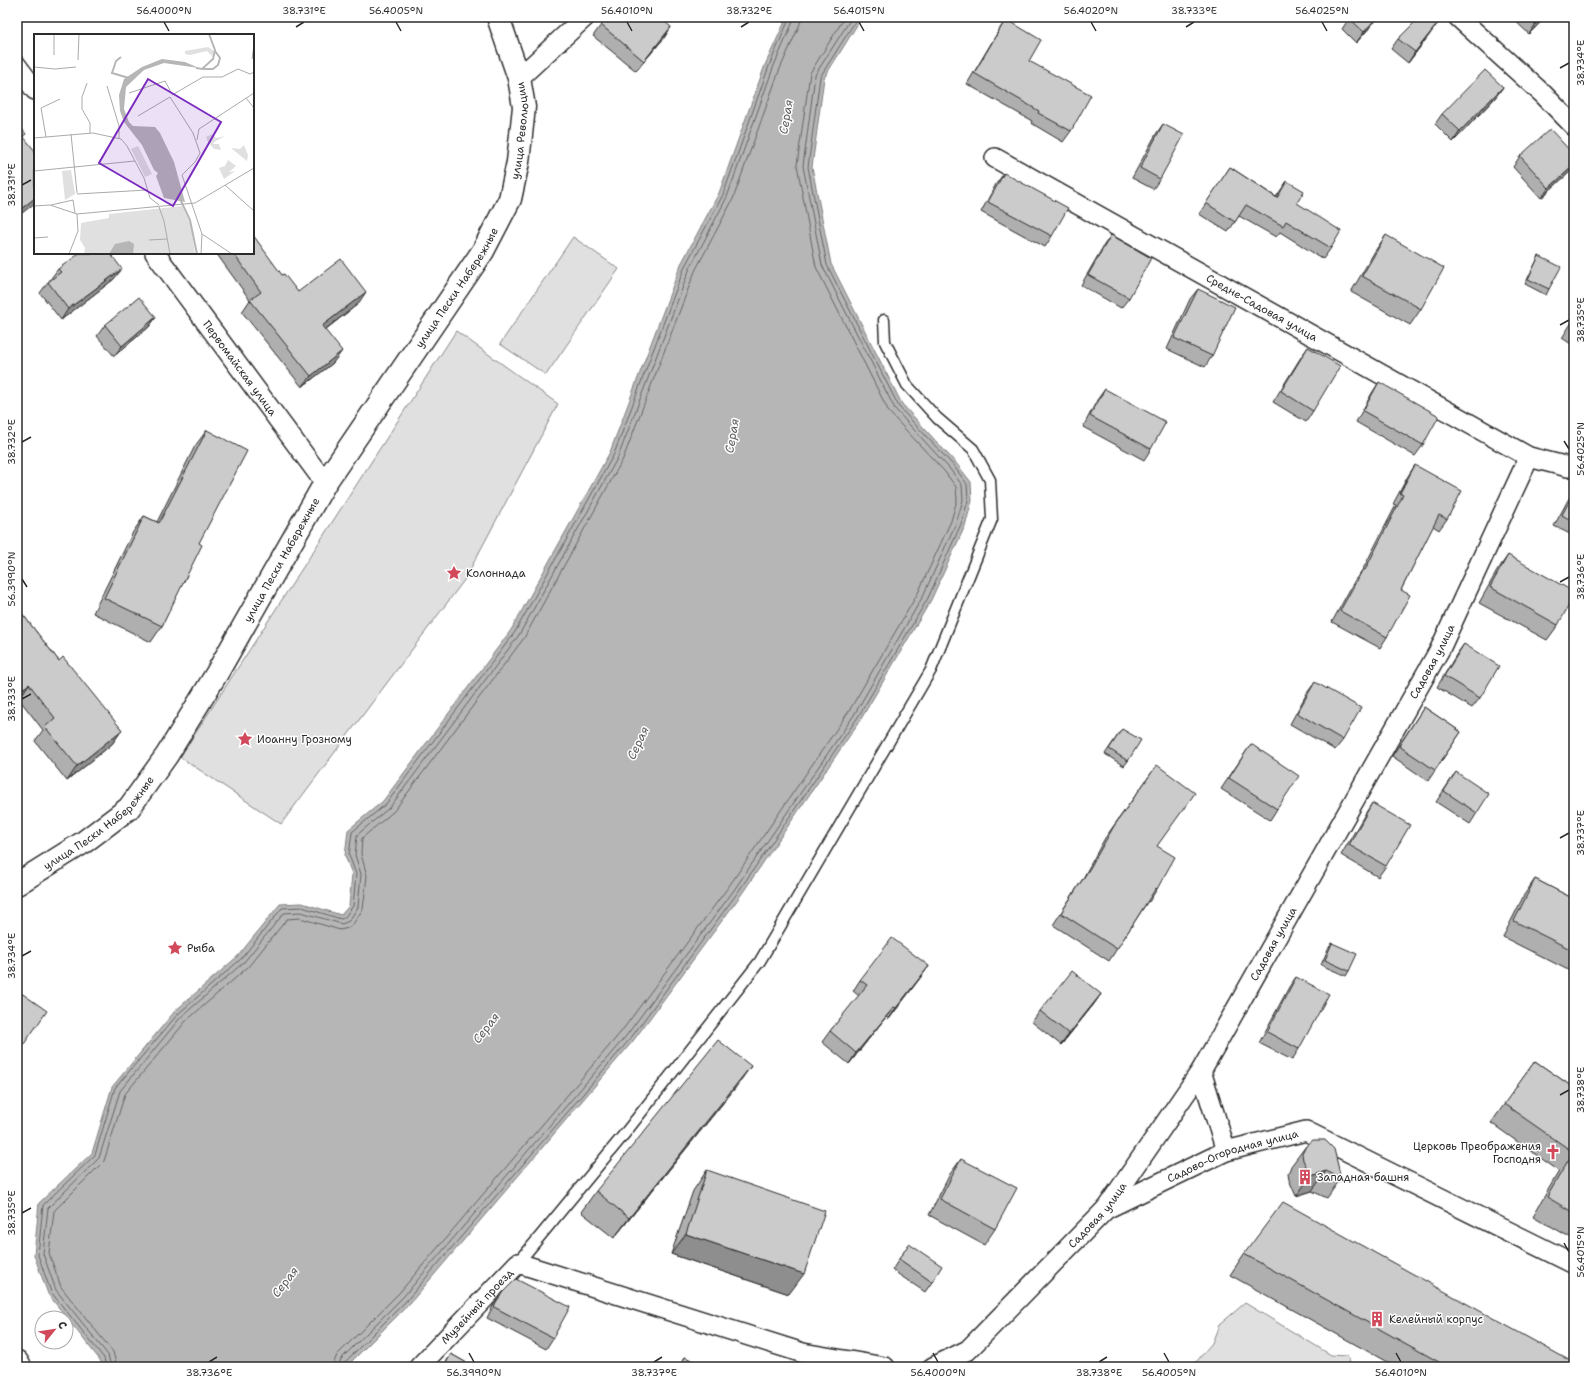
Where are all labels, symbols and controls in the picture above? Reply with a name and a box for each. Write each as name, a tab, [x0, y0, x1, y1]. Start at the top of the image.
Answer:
text: 56.4000°N	[136, 4, 192, 17]
text: 38.731°E	[282, 4, 326, 17]
text: 56.4005°N	[369, 4, 423, 17]
text: 56.4010°N	[601, 4, 653, 17]
text: 38.732°E	[726, 4, 772, 17]
text: 56.4015°N	[833, 4, 885, 17]
text: 56.4020°N	[1064, 4, 1118, 17]
text: 38.733°E	[1171, 4, 1217, 17]
text: 56.4025°N	[1295, 4, 1349, 17]
inset map	[34, 34, 254, 254]
text: 38.734°E	[1574, 40, 1587, 86]
street label: улица Революции	[507, 81, 532, 181]
water label: Серая	[775, 98, 797, 135]
text: 38.731°E	[5, 163, 18, 207]
street label: улица Пески Набережные	[412, 225, 501, 351]
street label: Средне-Садовая улица	[1204, 270, 1320, 345]
text: 38.735°E	[1574, 297, 1587, 343]
street label: Первомайская улица	[200, 317, 280, 419]
water label: Серая	[721, 417, 743, 454]
text: 38.732°E	[5, 419, 18, 465]
text: 56.4025°N	[1574, 422, 1587, 476]
street label: улица Пески Набережные	[240, 495, 323, 625]
text: 56.3990°N	[5, 552, 18, 606]
text: 38.736°E	[1574, 554, 1587, 600]
place icon: Колоннада	[445, 564, 463, 582]
place label: Колоннада	[466, 566, 526, 581]
street label: Садовая улица	[1406, 622, 1458, 702]
text: 38.733°E	[5, 676, 18, 722]
water label: Серая	[623, 724, 653, 762]
place icon: Иоанну Грозному	[236, 730, 254, 748]
place label: Иоанну Грозному	[257, 732, 352, 747]
street label: улица Пески Набережные	[40, 773, 157, 873]
text: 38.737°E	[1574, 810, 1587, 856]
street label: Садовая улица	[1246, 904, 1300, 983]
text: 38.734°E	[5, 933, 18, 979]
place icon: Рыба	[166, 939, 184, 957]
place label: Рыба	[187, 941, 215, 956]
water label: Серая	[469, 1009, 503, 1047]
text: 38.738°E	[1574, 1067, 1587, 1113]
street label: Садово-Огородная улица	[1164, 1126, 1300, 1186]
place label: Церковь Преображения Господня	[1413, 1139, 1541, 1167]
church icon: Церковь Преображения Господня	[1544, 1143, 1562, 1161]
building icon: Западная башня	[1296, 1168, 1314, 1186]
place label: Западная башня	[1317, 1170, 1409, 1185]
street label: Садовая улица	[1065, 1179, 1130, 1251]
text: 38.735°E	[5, 1190, 18, 1236]
text: 56.4015°N	[1574, 1226, 1587, 1278]
water label: Серая	[268, 1263, 302, 1301]
street label: Музейный проезд	[437, 1265, 516, 1347]
north arrow	[34, 1310, 74, 1350]
building icon: Келейный корпус	[1368, 1310, 1386, 1328]
place label: Келейный корпус	[1389, 1312, 1484, 1327]
text: С	[54, 1319, 71, 1332]
text: 38.736°E	[186, 1366, 232, 1379]
text: 56.3990°N	[447, 1366, 501, 1379]
text: 38.737°E	[631, 1366, 677, 1379]
text: 56.4000°N	[910, 1366, 966, 1379]
text: 38.738°E	[1076, 1366, 1122, 1379]
text: 56.4005°N	[1142, 1366, 1196, 1379]
text: 56.4010°N	[1375, 1366, 1427, 1379]

